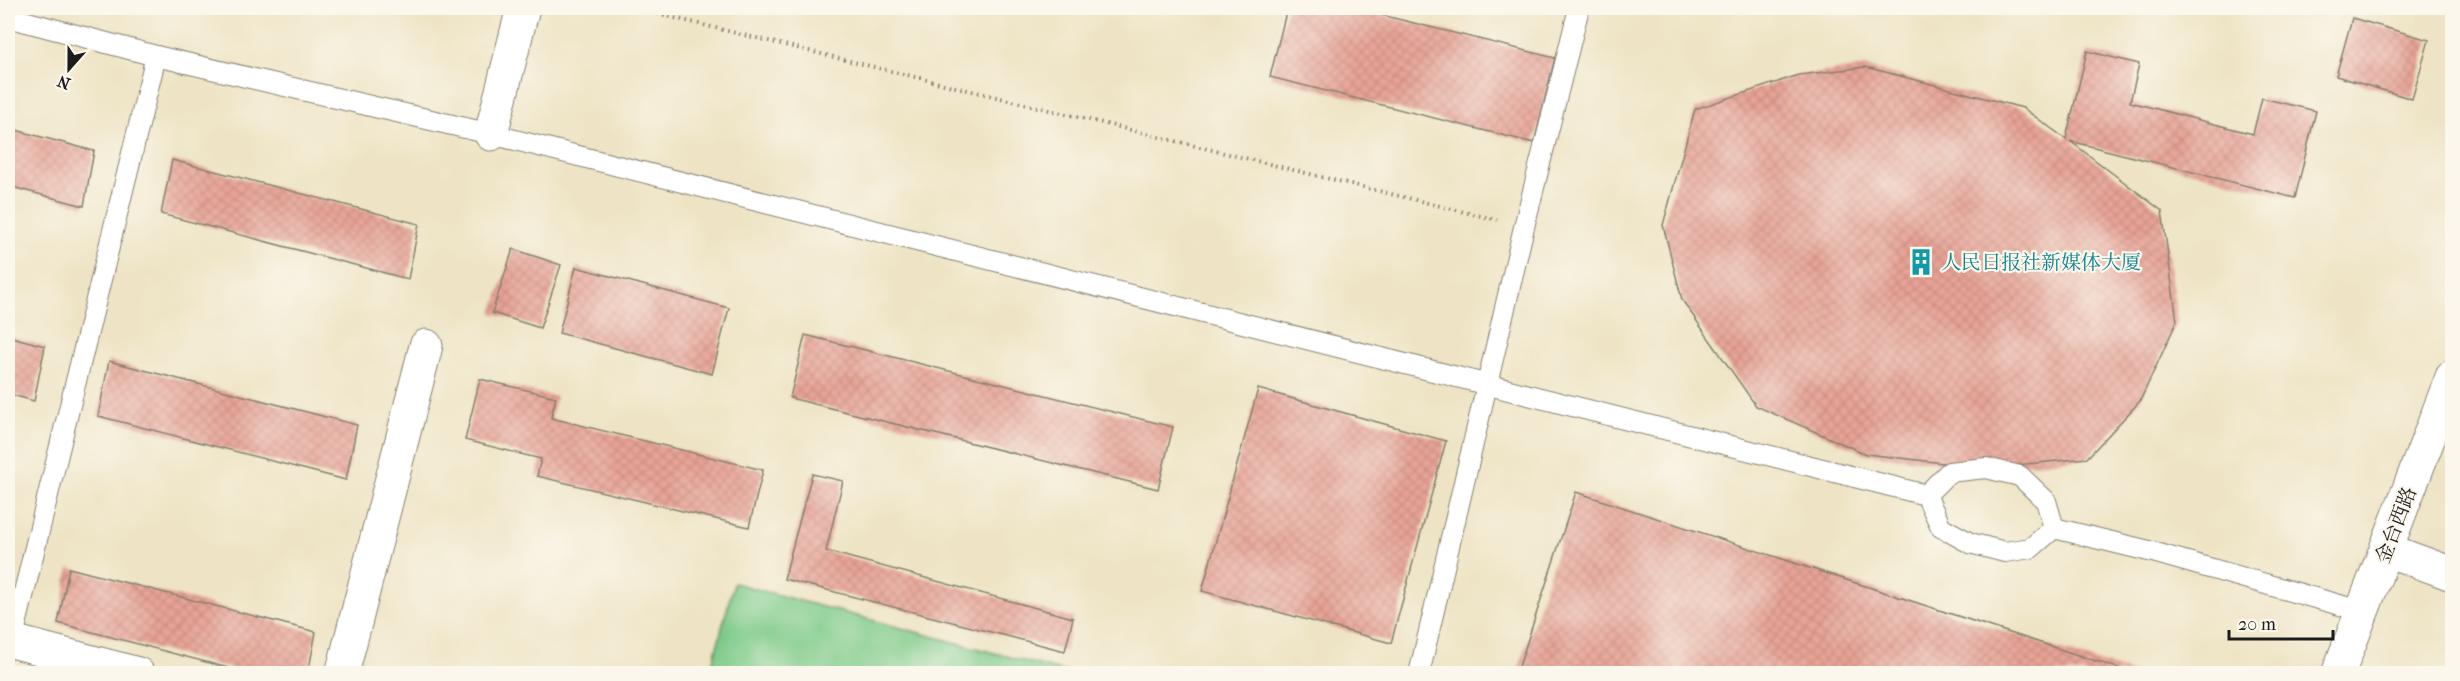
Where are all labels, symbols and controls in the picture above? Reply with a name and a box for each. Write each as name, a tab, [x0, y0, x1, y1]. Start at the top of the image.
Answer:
north arrow	[39, 39, 99, 99]
text: N	[54, 71, 73, 94]
building icon: 人民日报社新媒体大厦	[1906, 247, 1936, 277]
place label: 人民日报社新媒体大厦	[1941, 251, 2141, 274]
street label: 金台西路	[2371, 484, 2421, 566]
scale bar	[2229, 603, 2332, 641]
text: 20 m	[2238, 614, 2276, 635]

